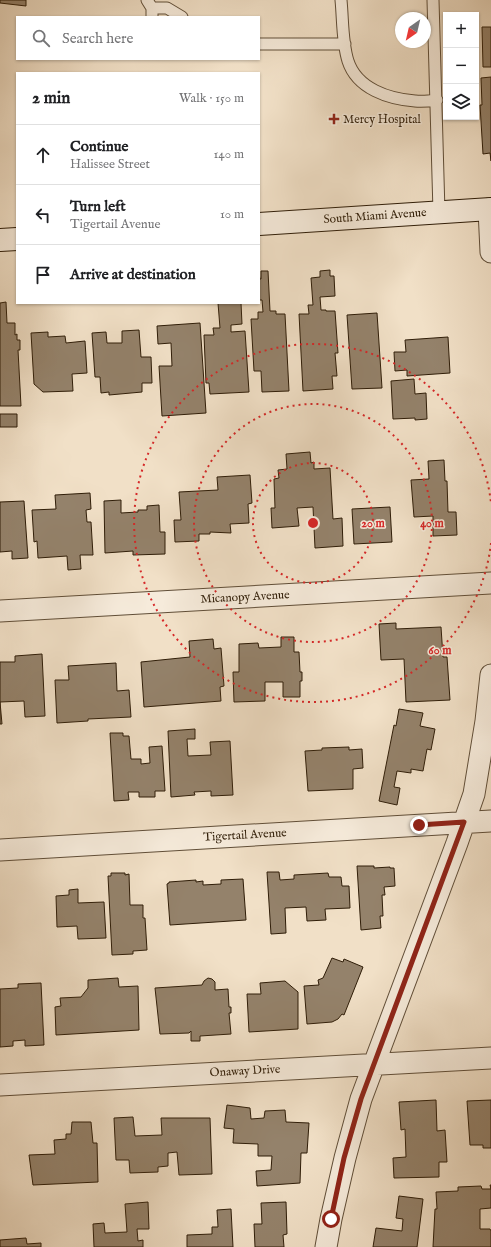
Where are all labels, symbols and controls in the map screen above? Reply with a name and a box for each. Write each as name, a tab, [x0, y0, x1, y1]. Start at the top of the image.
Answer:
north arrow	[395, 12, 431, 48]
map controls	[443, 12, 479, 120]
button: +	[443, 12, 479, 48]
search box	[16, 16, 260, 60]
icon: search	[30, 27, 52, 49]
text: Search here	[62, 29, 133, 48]
button: −	[443, 48, 479, 84]
button: layers	[443, 84, 479, 120]
text: 2 min	[32, 88, 70, 109]
text: Walk · 150 m	[179, 90, 244, 107]
place label: Mercy Hospital	[343, 112, 422, 128]
marker: Mercy Hospital	[328, 113, 340, 125]
text: Continue	[70, 137, 128, 156]
icon: ahead	[32, 144, 54, 166]
text: 140 m	[214, 146, 244, 163]
text: Halissee Street	[70, 156, 150, 173]
text: Turn left	[70, 197, 126, 216]
icon: left	[32, 204, 54, 226]
street label: South Miami Avenue	[323, 205, 428, 227]
text: 10 m	[220, 206, 244, 223]
text: Tigertail Avenue	[70, 216, 160, 233]
icon: arrive	[32, 264, 54, 286]
text: Arrive at destination	[70, 265, 196, 284]
centre of rings	[306, 516, 320, 530]
text: 20 m	[361, 516, 385, 531]
text: 40 m	[420, 516, 445, 531]
street label: Micanopy Avenue	[200, 587, 290, 608]
text: 60 m	[429, 643, 452, 658]
route end	[410, 816, 428, 834]
street label: Tigertail Avenue	[203, 825, 288, 845]
street label: Onaway Drive	[209, 1062, 281, 1080]
route start	[322, 1210, 340, 1228]

